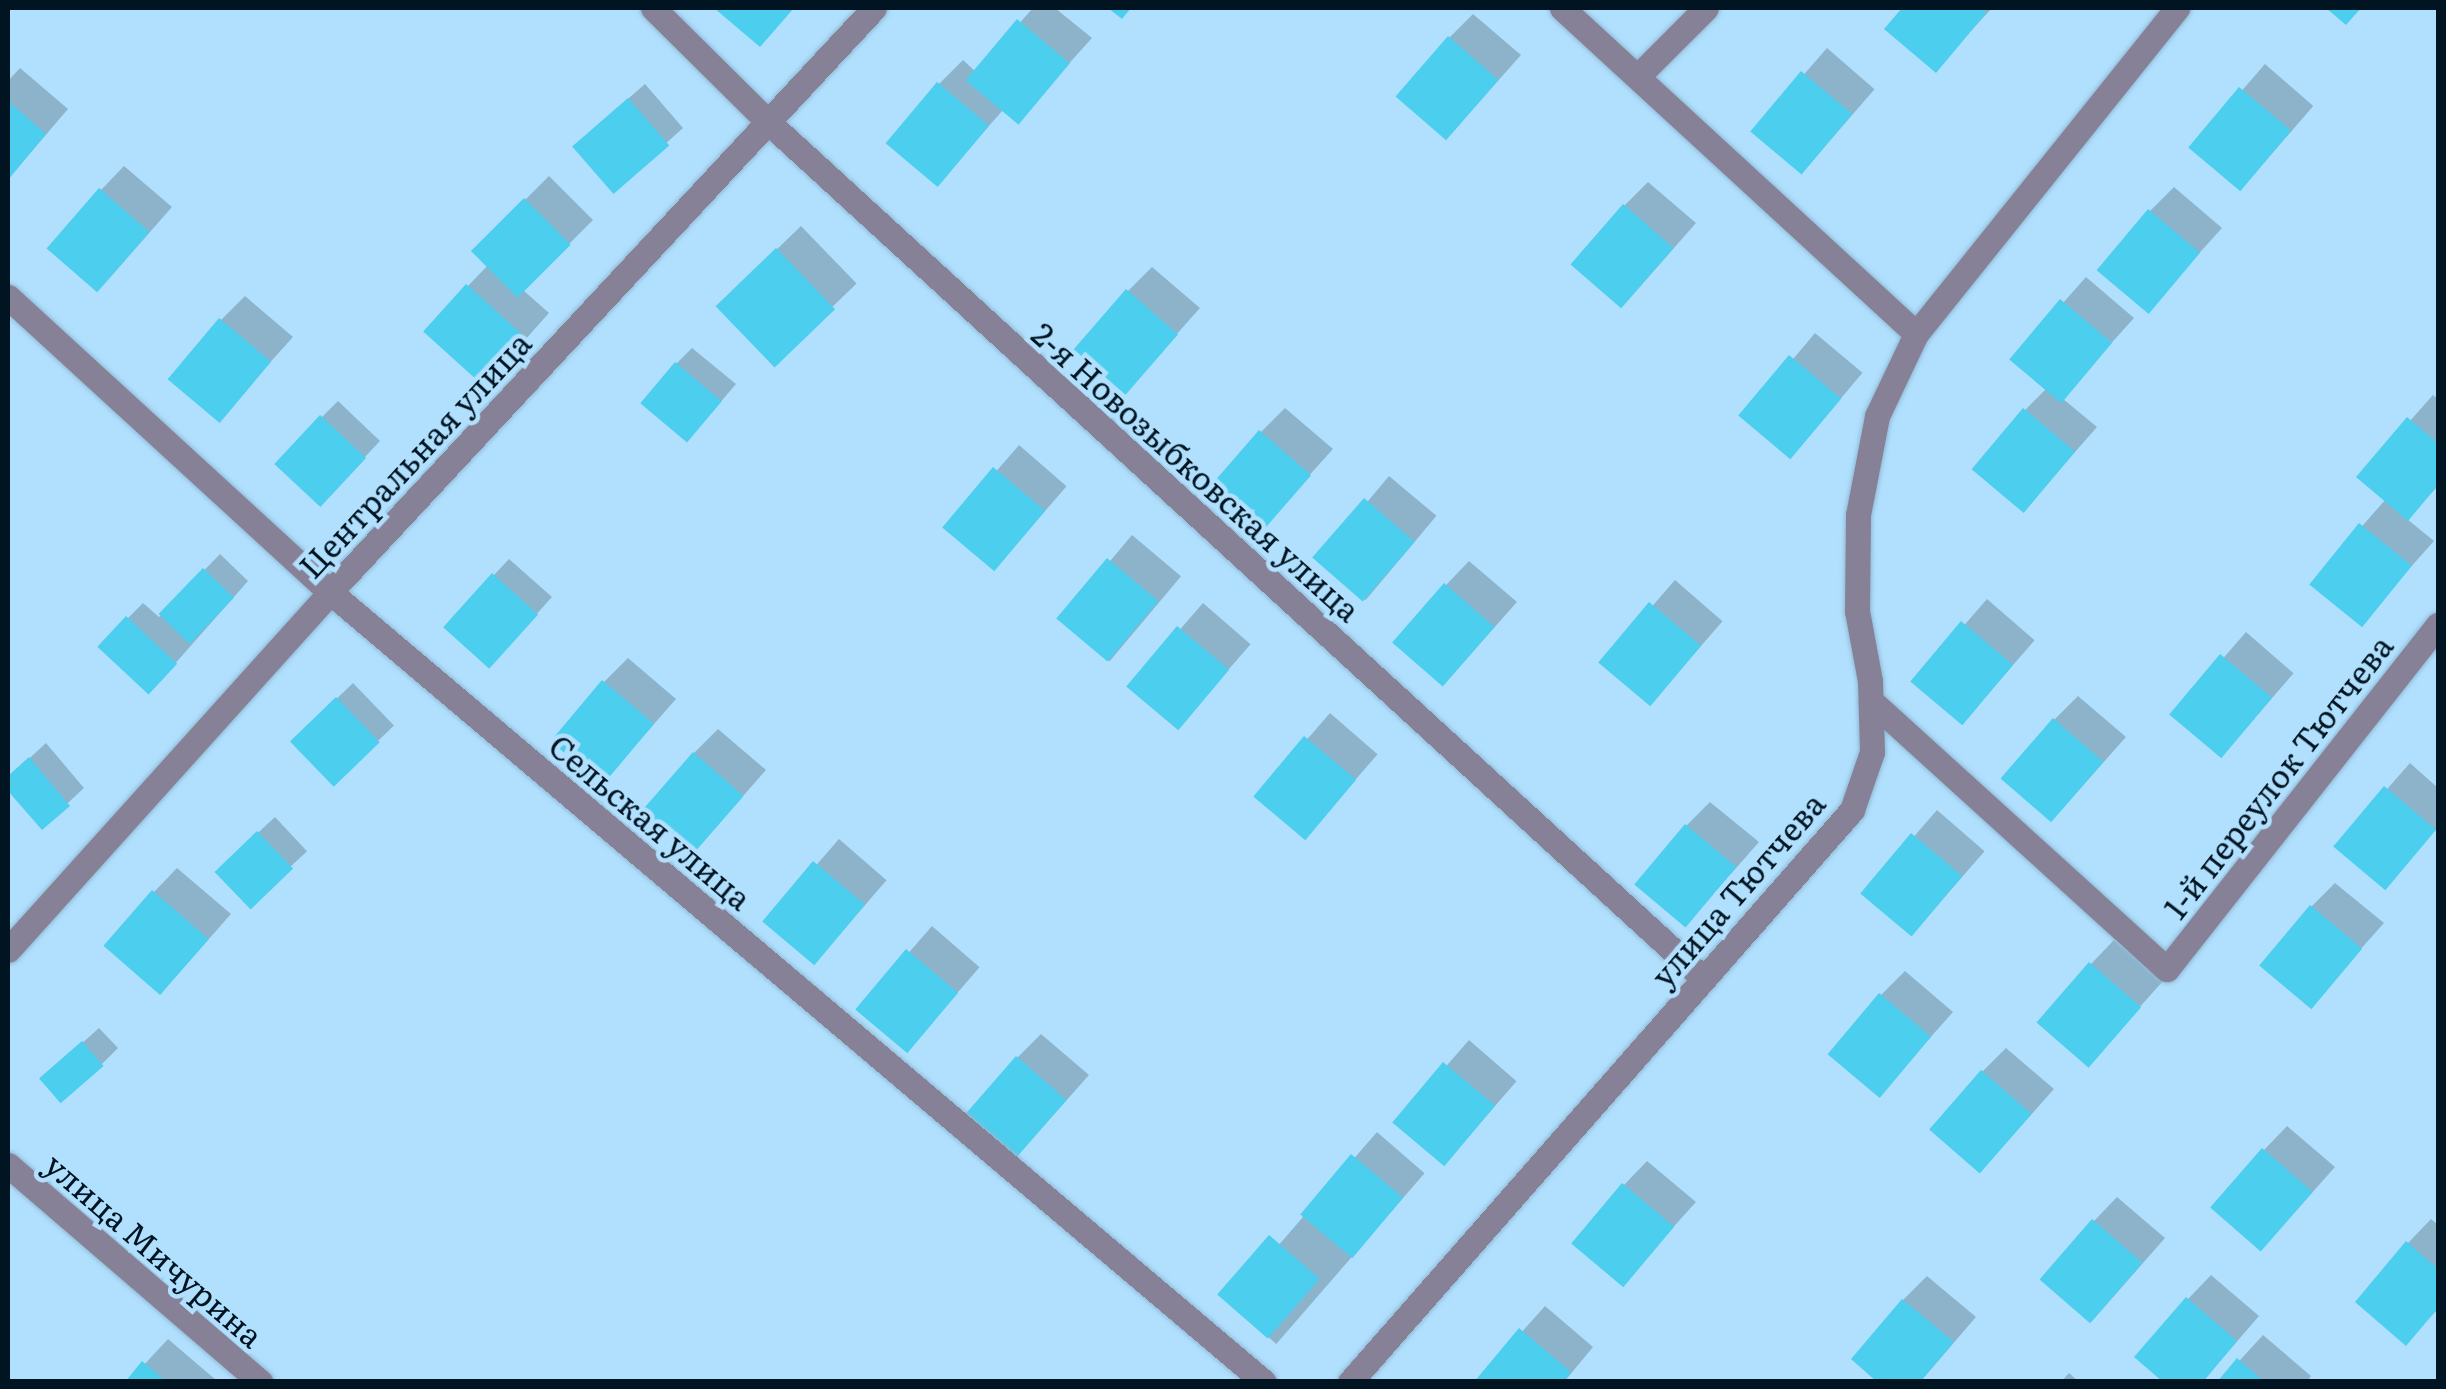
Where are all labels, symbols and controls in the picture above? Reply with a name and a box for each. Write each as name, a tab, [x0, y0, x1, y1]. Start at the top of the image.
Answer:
street label: 2-я Новозыбковская улица	[1025, 314, 1369, 628]
street label: Центральная улица	[290, 323, 538, 585]
street label: 1-й переулок Тютчева	[2154, 627, 2400, 925]
street label: Сельская улица	[542, 725, 760, 917]
street label: улица Тютчева	[1642, 784, 1832, 994]
street label: улица Мичурина	[38, 1144, 272, 1354]

